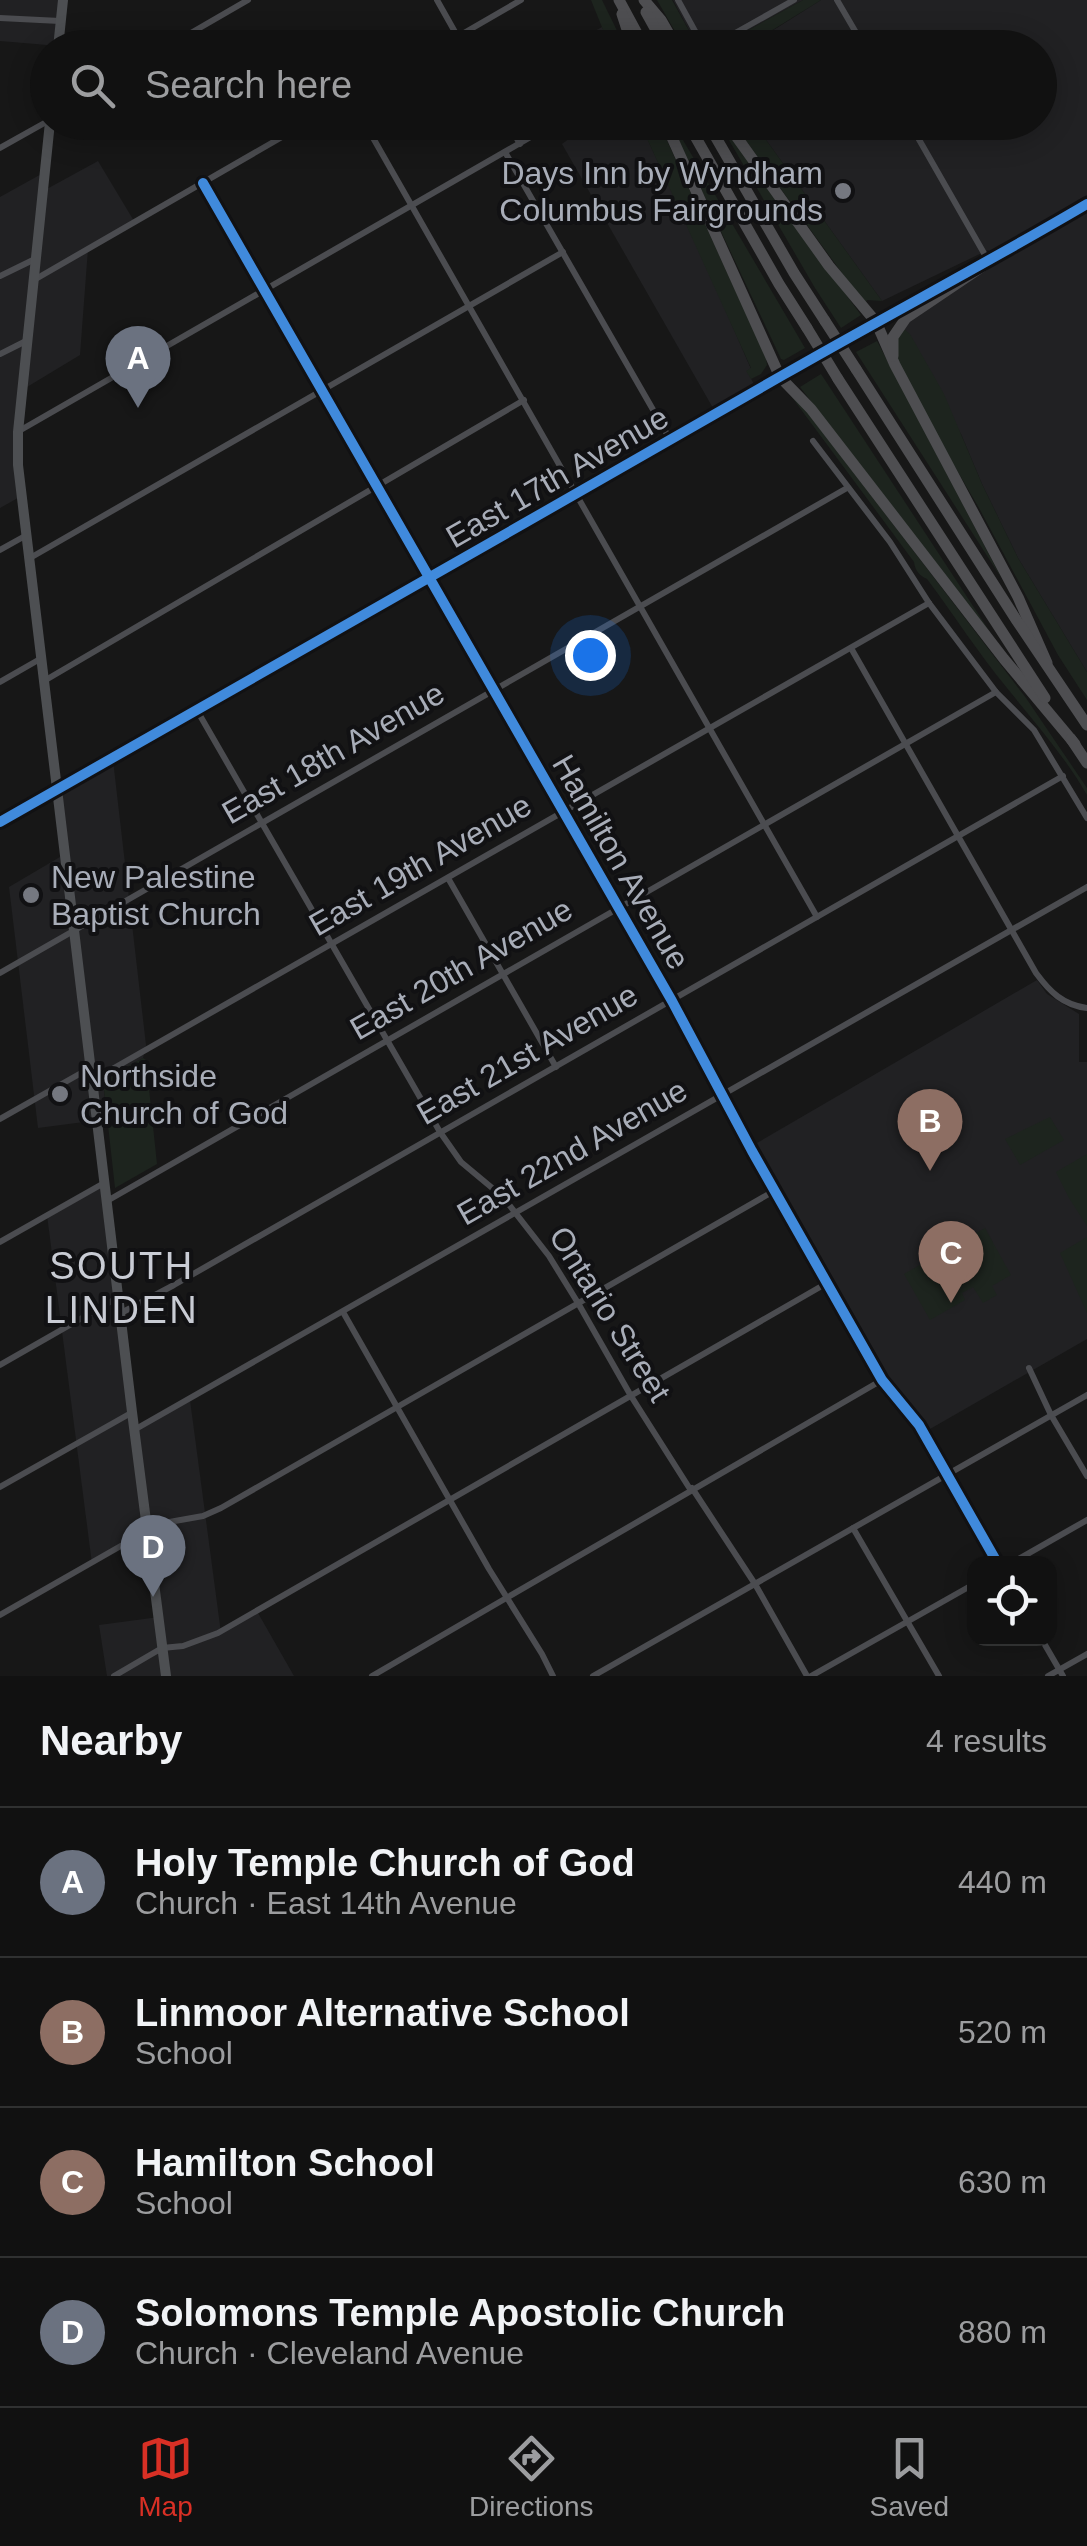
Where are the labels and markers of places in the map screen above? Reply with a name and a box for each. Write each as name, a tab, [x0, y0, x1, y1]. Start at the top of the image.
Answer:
place label: Days Inn by Wyndham Columbus Fairgrounds	[499, 155, 823, 228]
marker: Days Inn by Wyndham Columbus Fairgrounds	[832, 180, 854, 202]
pin: A	[106, 326, 170, 408]
place label: New Palestine Baptist Church	[51, 859, 261, 932]
marker: New Palestine Baptist Church	[20, 884, 42, 906]
place label: Northside Church of God	[80, 1058, 288, 1131]
marker: Northside Church of God	[49, 1083, 71, 1105]
pin: B	[898, 1088, 962, 1171]
pin: C	[918, 1220, 984, 1303]
pin: D	[120, 1514, 186, 1597]

